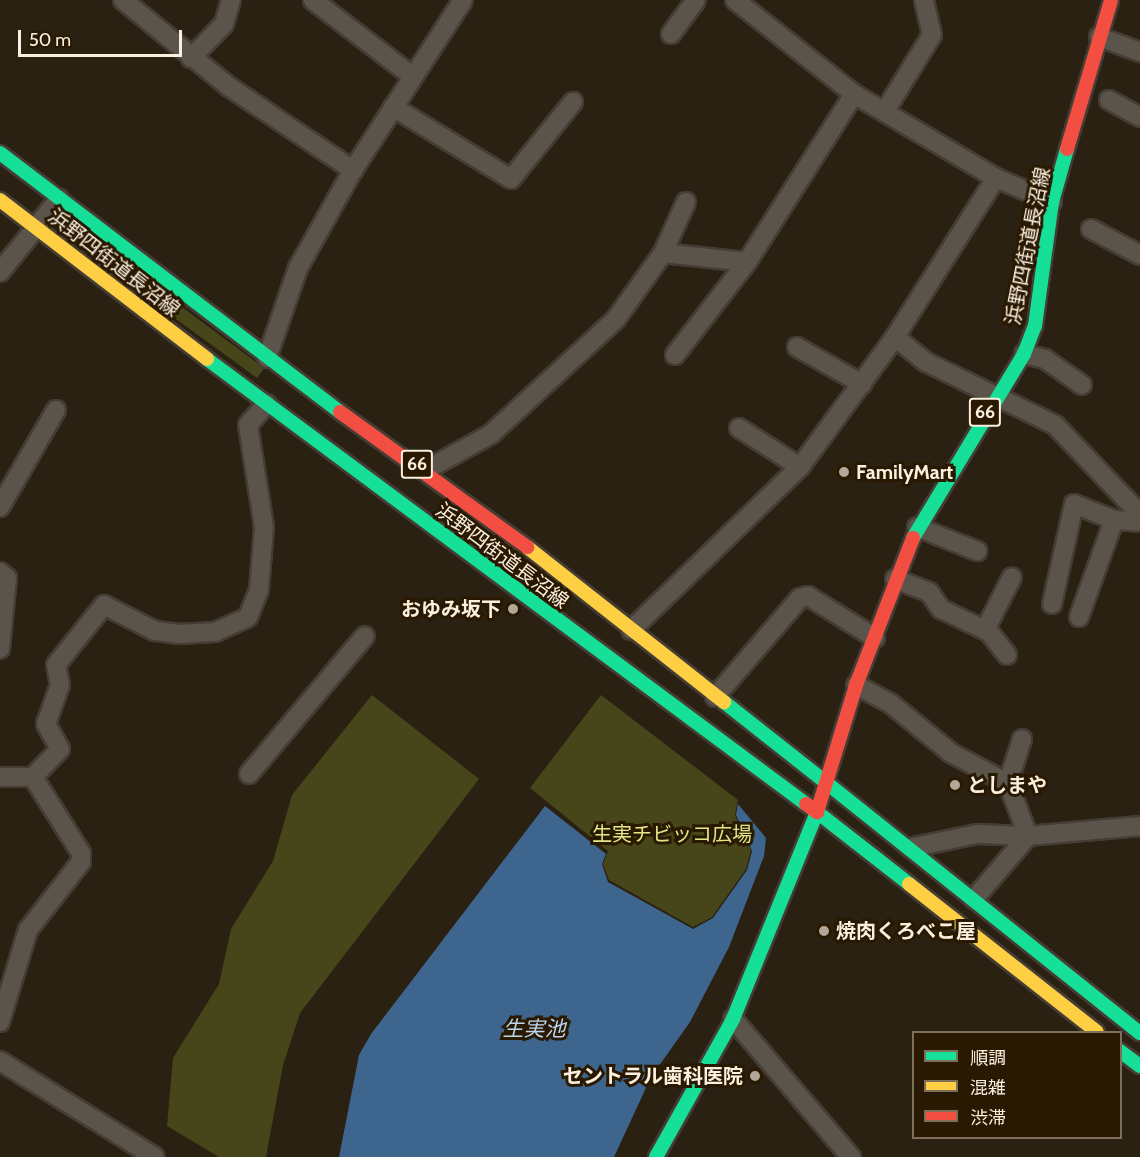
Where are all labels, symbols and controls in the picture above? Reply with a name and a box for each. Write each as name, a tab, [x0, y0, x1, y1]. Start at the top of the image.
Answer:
scale bar	[21, 18, 184, 56]
text: 50 m	[29, 29, 71, 51]
street label: 浜野四街道長沼線	[1001, 165, 1055, 327]
street label: 浜野四街道長沼線	[44, 204, 184, 322]
road number: 66	[968, 397, 1002, 427]
road number: 66	[400, 449, 434, 479]
place label: FamilyMart	[856, 460, 953, 484]
marker: FamilyMart	[837, 465, 851, 479]
street label: 浜野四街道長沼線	[431, 498, 573, 614]
place label: おゆみ坂下	[401, 597, 501, 621]
marker: おゆみ坂下	[506, 602, 520, 616]
place label: としまや	[967, 773, 1047, 797]
marker: としまや	[948, 778, 962, 792]
park label: 生実チビッコ広場	[592, 822, 752, 846]
place label: 焼肉くろべこ屋	[836, 919, 976, 943]
marker: 焼肉くろべこ屋	[817, 924, 831, 938]
water label: 生実池	[503, 1016, 565, 1042]
legend	[912, 1031, 1122, 1139]
text: 順調	[970, 1047, 1006, 1069]
place label: セントラル歯科医院	[563, 1064, 743, 1088]
marker: セントラル歯科医院	[748, 1069, 762, 1083]
text: 混雑	[970, 1077, 1006, 1099]
text: 渋滞	[970, 1107, 1006, 1129]

